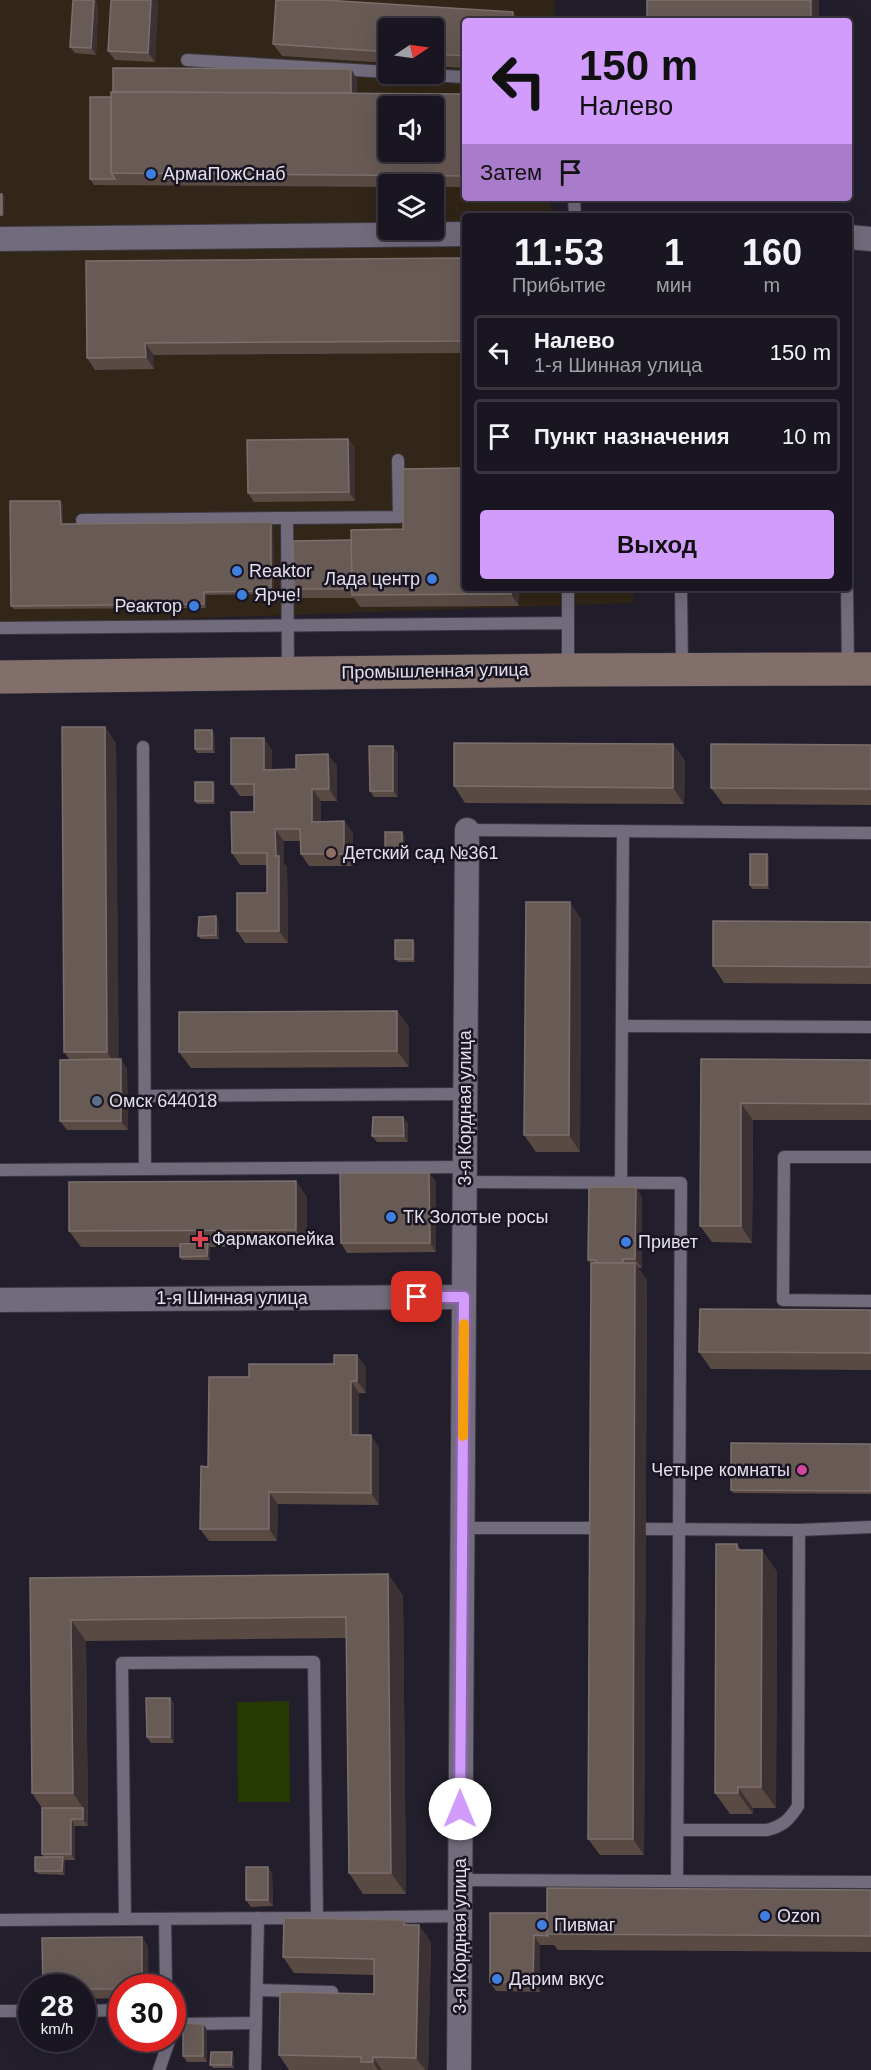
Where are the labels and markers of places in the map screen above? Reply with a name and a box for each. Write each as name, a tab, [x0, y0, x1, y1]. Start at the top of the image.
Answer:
place label: АрмаПожСнаб	[163, 164, 285, 184]
marker: АрмаПожСнаб	[144, 167, 158, 181]
place label: Reaktor	[249, 561, 312, 581]
marker: Reaktor	[230, 564, 244, 578]
place label: Лада центр	[324, 569, 420, 589]
marker: Лада центр	[425, 572, 439, 586]
place label: Ярче!	[254, 585, 301, 605]
marker: Ярче!	[235, 588, 249, 602]
place label: Реактор	[115, 596, 182, 616]
marker: Реактор	[187, 599, 201, 613]
place label: Детский сад №361	[343, 843, 499, 863]
marker: Детский сад №361	[324, 846, 338, 860]
place label: Омск 644018	[109, 1091, 217, 1111]
marker: Омск 644018	[90, 1094, 104, 1108]
place label: ТК Золотые росы	[403, 1207, 548, 1227]
marker: ТК Золотые росы	[384, 1210, 398, 1224]
place label: Фармакопейка	[212, 1229, 335, 1249]
marker: Фармакопейка	[193, 1232, 207, 1246]
place label: Привет	[638, 1232, 698, 1252]
marker: Привет	[619, 1235, 633, 1249]
pin	[391, 1271, 442, 1322]
place label: Четыре комнаты	[651, 1460, 790, 1480]
marker: Четыре комнаты	[795, 1463, 809, 1477]
place label: Ozon	[777, 1906, 820, 1926]
marker: Ozon	[758, 1909, 772, 1923]
place label: Пивмаг	[554, 1915, 616, 1935]
marker: Пивмаг	[535, 1918, 549, 1932]
place label: Дарим вкус	[509, 1969, 604, 1989]
marker: Дарим вкус	[490, 1972, 504, 1986]

